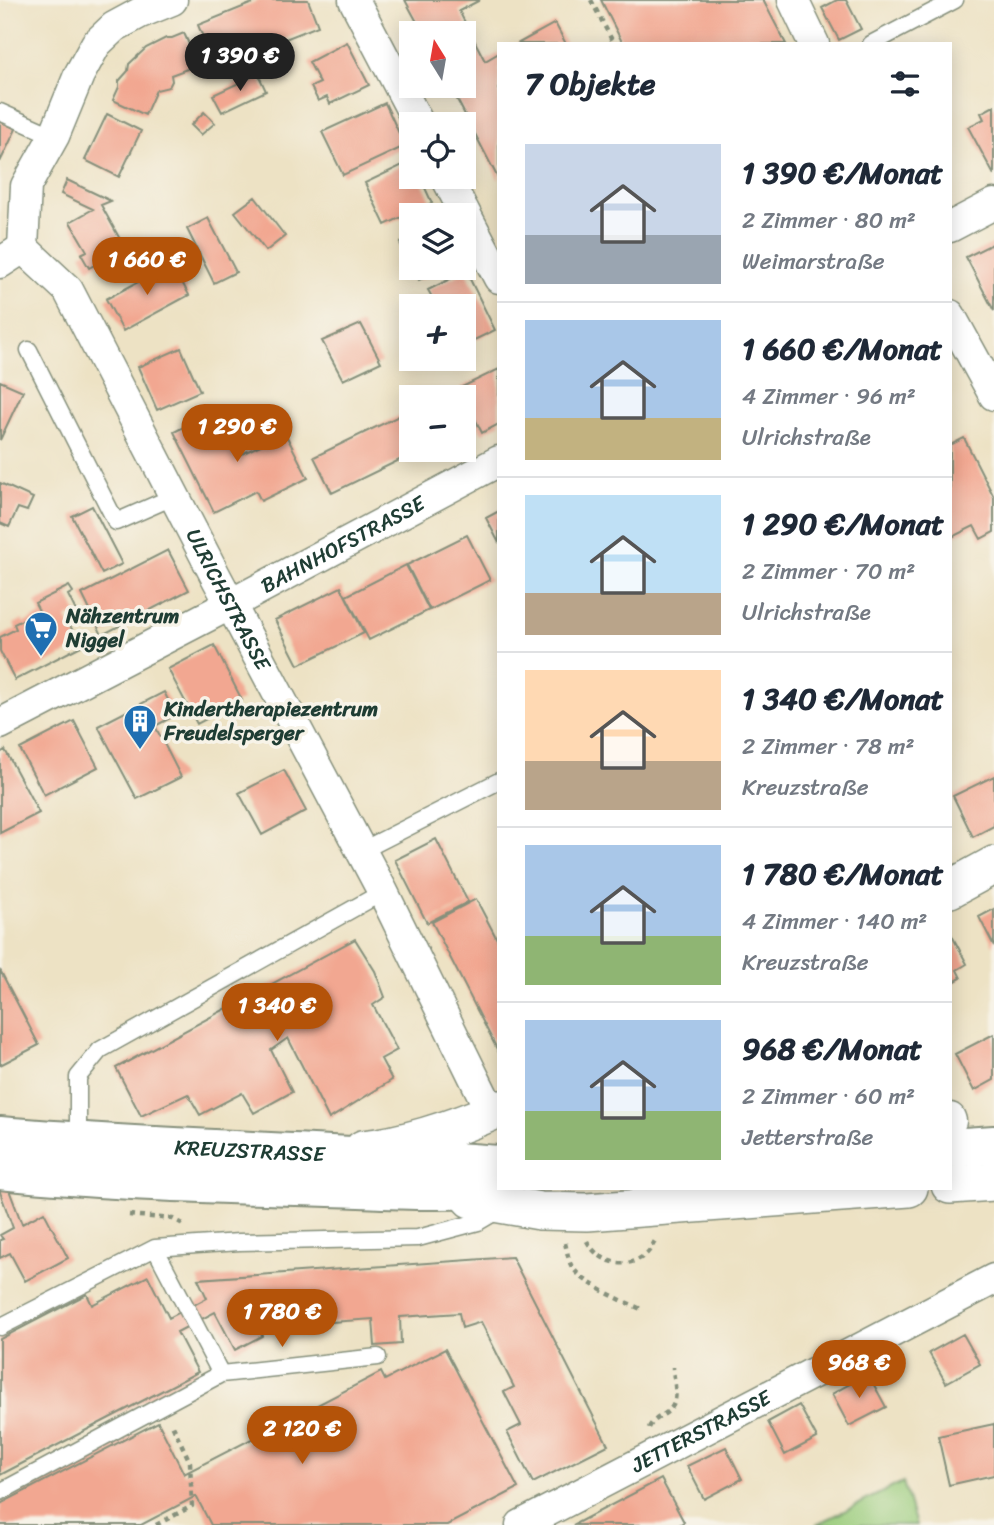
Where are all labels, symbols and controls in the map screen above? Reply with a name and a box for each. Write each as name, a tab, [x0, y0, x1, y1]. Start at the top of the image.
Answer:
north arrow	[399, 21, 476, 98]
map controls	[399, 21, 476, 462]
pin: 1 390 €	[175, 34, 305, 93]
text: 1 390 €	[201, 35, 279, 76]
text: 7 Objekte	[525, 57, 655, 111]
icon: filters	[886, 65, 924, 103]
button: locate	[399, 112, 476, 189]
text: 1 390 €/Monat	[742, 146, 943, 200]
icon: home	[581, 172, 665, 256]
text: 2 Zimmer · 80 m²	[742, 200, 916, 241]
button: layers	[399, 203, 476, 280]
pin: 1 660 €	[82, 238, 212, 297]
text: 1 660 €	[108, 239, 186, 280]
text: Weimarstraße	[742, 241, 885, 282]
button: +	[399, 294, 476, 371]
text: 1 660 €/Monat	[742, 322, 942, 376]
icon: home	[581, 348, 665, 432]
text: 4 Zimmer · 96 m²	[742, 376, 916, 417]
button: −	[399, 385, 476, 462]
pin: 1 290 €	[172, 405, 302, 464]
text: 1 290 €	[197, 406, 277, 447]
text: Ulrichstraße	[742, 417, 871, 458]
street label: BAHNHOFSTRASSE	[254, 484, 433, 604]
text: 1 290 €/Monat	[742, 497, 944, 551]
street label: ULRICHSTRASSE	[175, 521, 282, 679]
icon: home	[581, 523, 665, 607]
text: 2 Zimmer · 70 m²	[742, 551, 915, 592]
text: Ulrichstraße	[742, 592, 871, 633]
place label: Nähzentrum Niggel	[65, 597, 179, 659]
supermarket icon: Nähzentrum Niggel	[22, 609, 60, 658]
text: 1 340 €/Monat	[742, 672, 944, 726]
place label: Kindertherapiezentrum Freudelsperger	[163, 690, 378, 752]
icon: home	[581, 698, 665, 782]
building icon: Kindertherapiezentrum Freudelsperger	[121, 702, 159, 751]
text: 2 Zimmer · 78 m²	[742, 726, 915, 767]
text: Kreuzstraße	[742, 767, 869, 808]
text: 1 780 €/Monat	[742, 847, 944, 901]
icon: home	[581, 873, 665, 957]
text: 4 Zimmer · 140 m²	[742, 901, 927, 942]
text: Kreuzstraße	[742, 942, 869, 983]
pin: 1 340 €	[212, 984, 342, 1043]
text: 1 340 €	[238, 985, 316, 1026]
text: 968 €/Monat	[742, 1022, 922, 1076]
icon: home	[581, 1048, 665, 1132]
text: 2 Zimmer · 60 m²	[742, 1076, 915, 1117]
text: Jetterstraße	[742, 1117, 873, 1158]
street label: KREUZSTRASSE	[173, 1128, 327, 1173]
pin: 1 780 €	[217, 1290, 347, 1349]
text: 1 780 €	[243, 1291, 321, 1332]
pin: 968 €	[810, 1340, 908, 1400]
text: 968 €	[828, 1342, 890, 1383]
street label: JETTERSTRASSE	[623, 1378, 779, 1484]
pin: 2 120 €	[237, 1406, 367, 1466]
text: 2 120 €	[263, 1408, 341, 1449]

